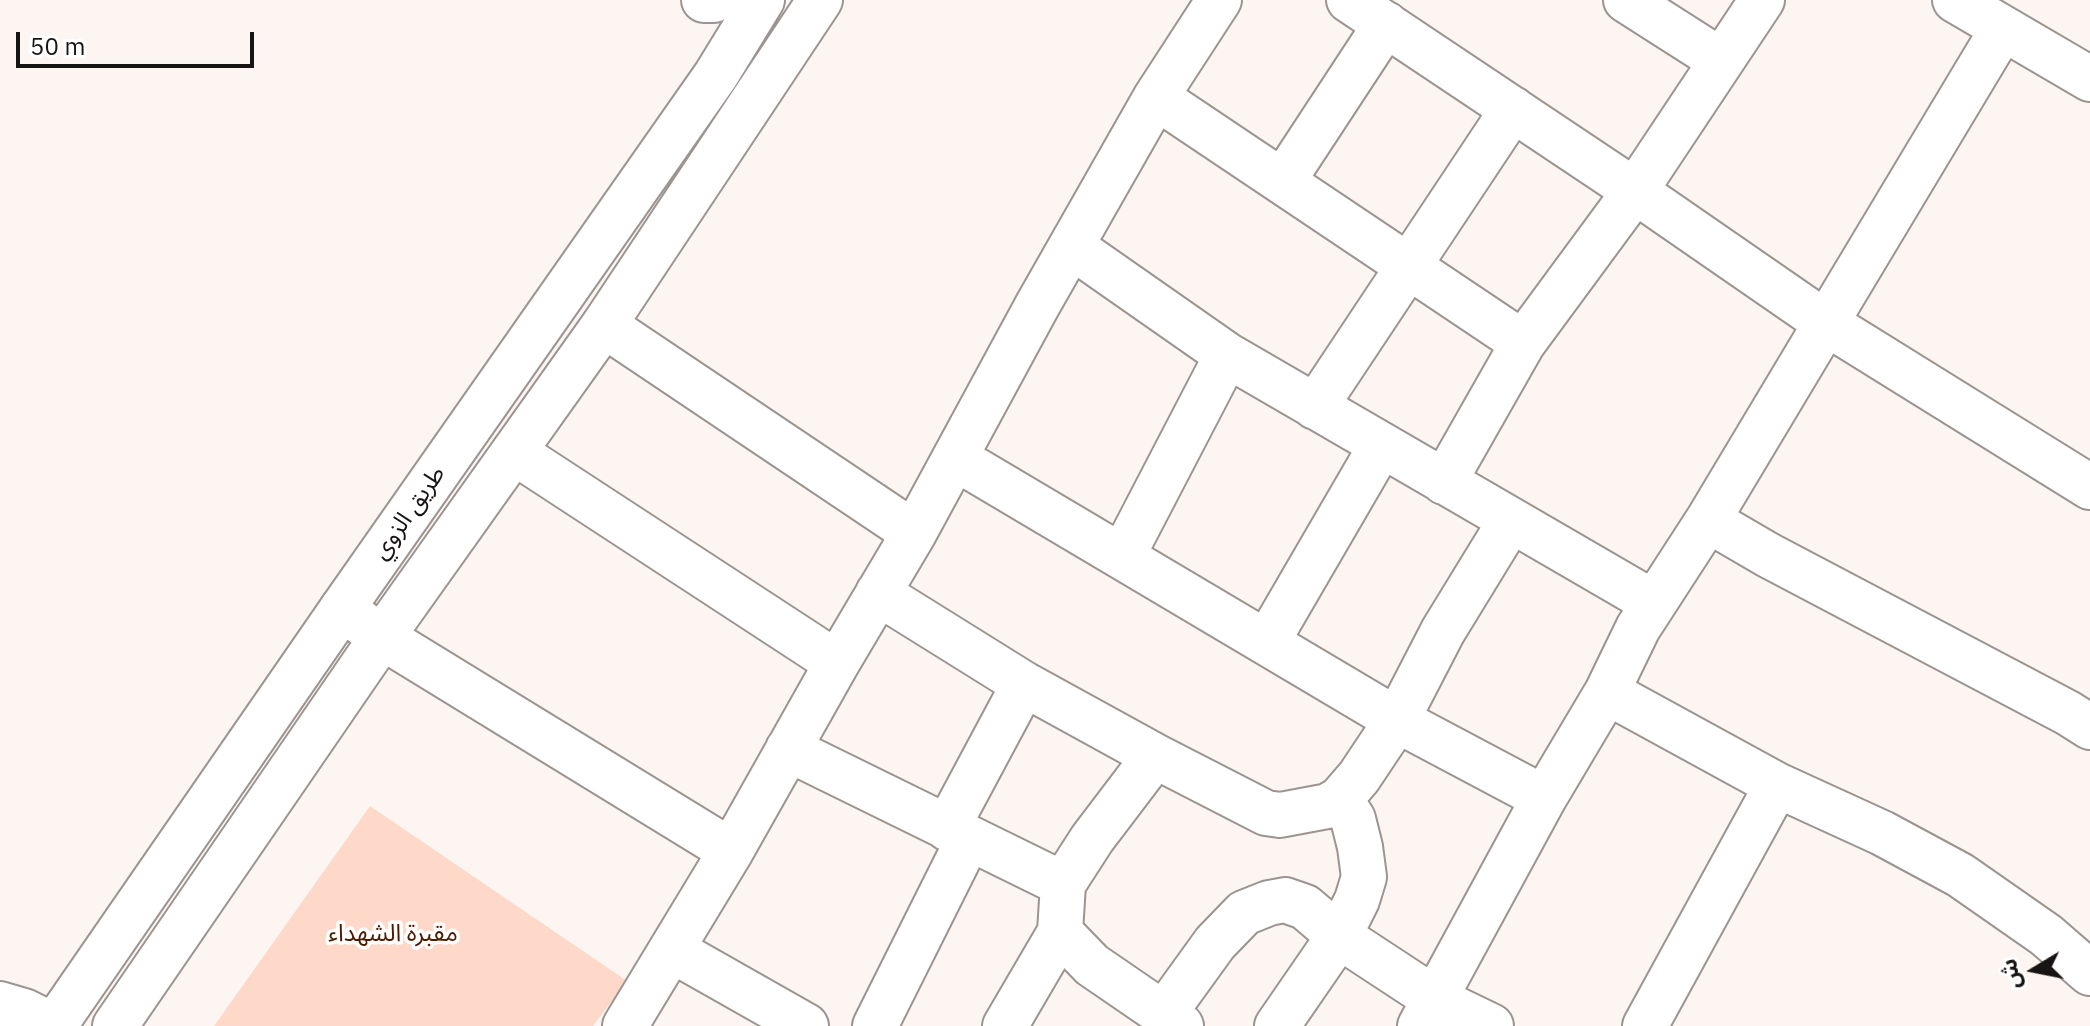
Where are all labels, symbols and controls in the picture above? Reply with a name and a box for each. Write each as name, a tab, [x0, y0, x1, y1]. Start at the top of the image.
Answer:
scale bar	[20, 16, 258, 66]
text: 50 m	[30, 30, 85, 62]
street label: طريق الزوي	[366, 461, 452, 565]
park label: مقبرة الشهداء	[328, 920, 458, 948]
north arrow	[1994, 930, 2074, 1010]
text: ش	[1993, 957, 2027, 992]

